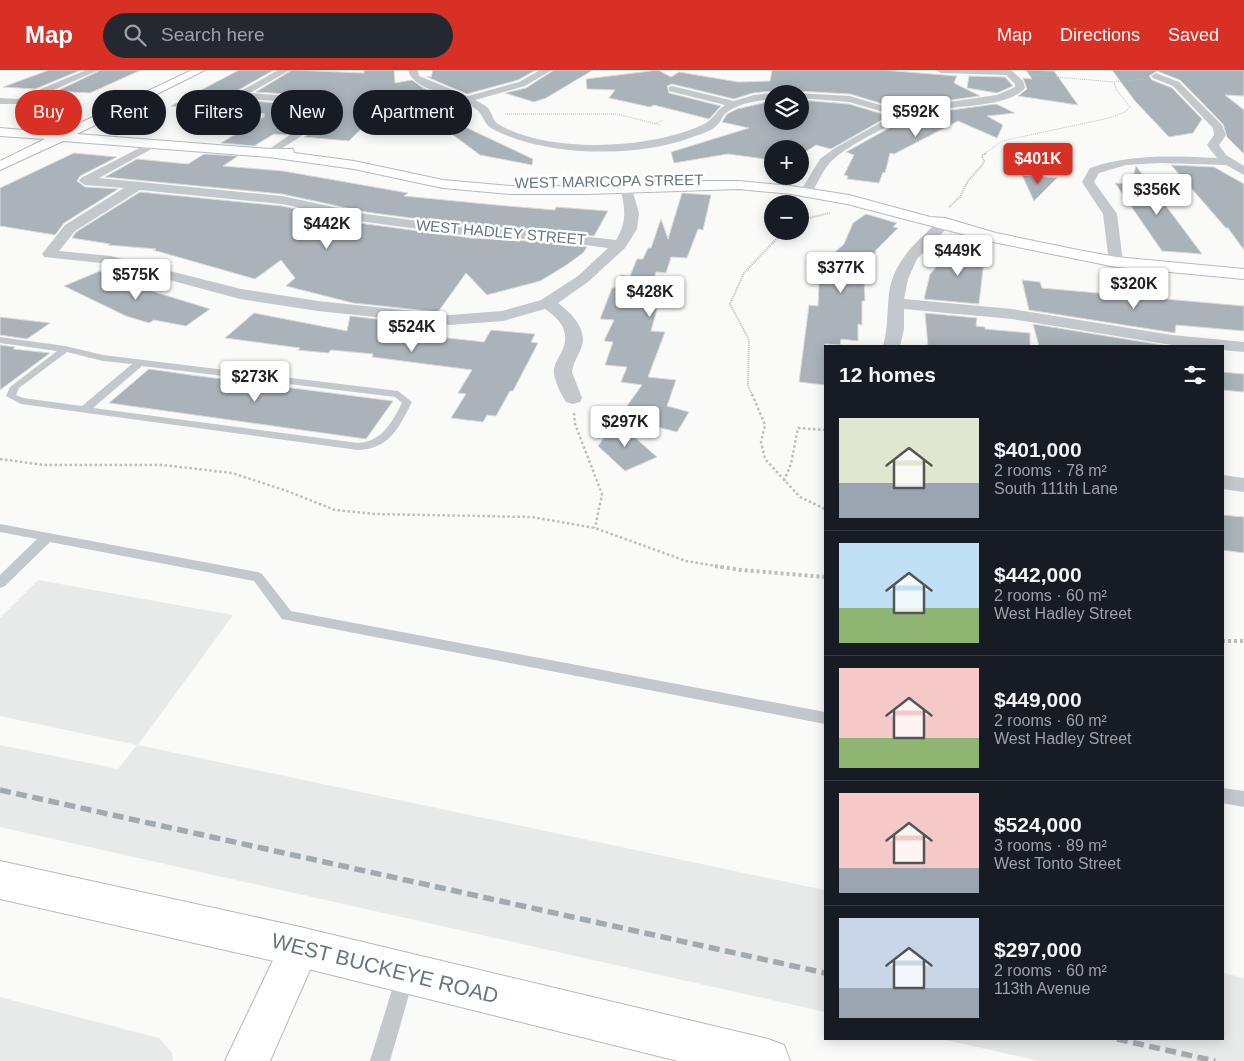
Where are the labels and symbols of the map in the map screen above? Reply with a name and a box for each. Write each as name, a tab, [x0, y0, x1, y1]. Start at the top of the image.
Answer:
pin: $592K	[881, 96, 951, 138]
pin: $401K	[1003, 142, 1073, 185]
street label: WEST MARICOPA STREET	[515, 171, 703, 191]
pin: $356K	[1122, 174, 1192, 216]
pin: $442K	[292, 208, 362, 250]
street label: WEST HADLEY STREET	[415, 216, 587, 248]
pin: $449K	[923, 234, 993, 277]
pin: $377K	[806, 252, 876, 294]
pin: $575K	[101, 258, 171, 301]
pin: $320K	[1099, 268, 1169, 310]
pin: $428K	[615, 276, 685, 318]
pin: $524K	[377, 310, 447, 353]
pin: $273K	[220, 360, 290, 403]
pin: $297K	[590, 406, 660, 448]
street label: WEST BUCKEYE ROAD	[269, 929, 501, 1007]

